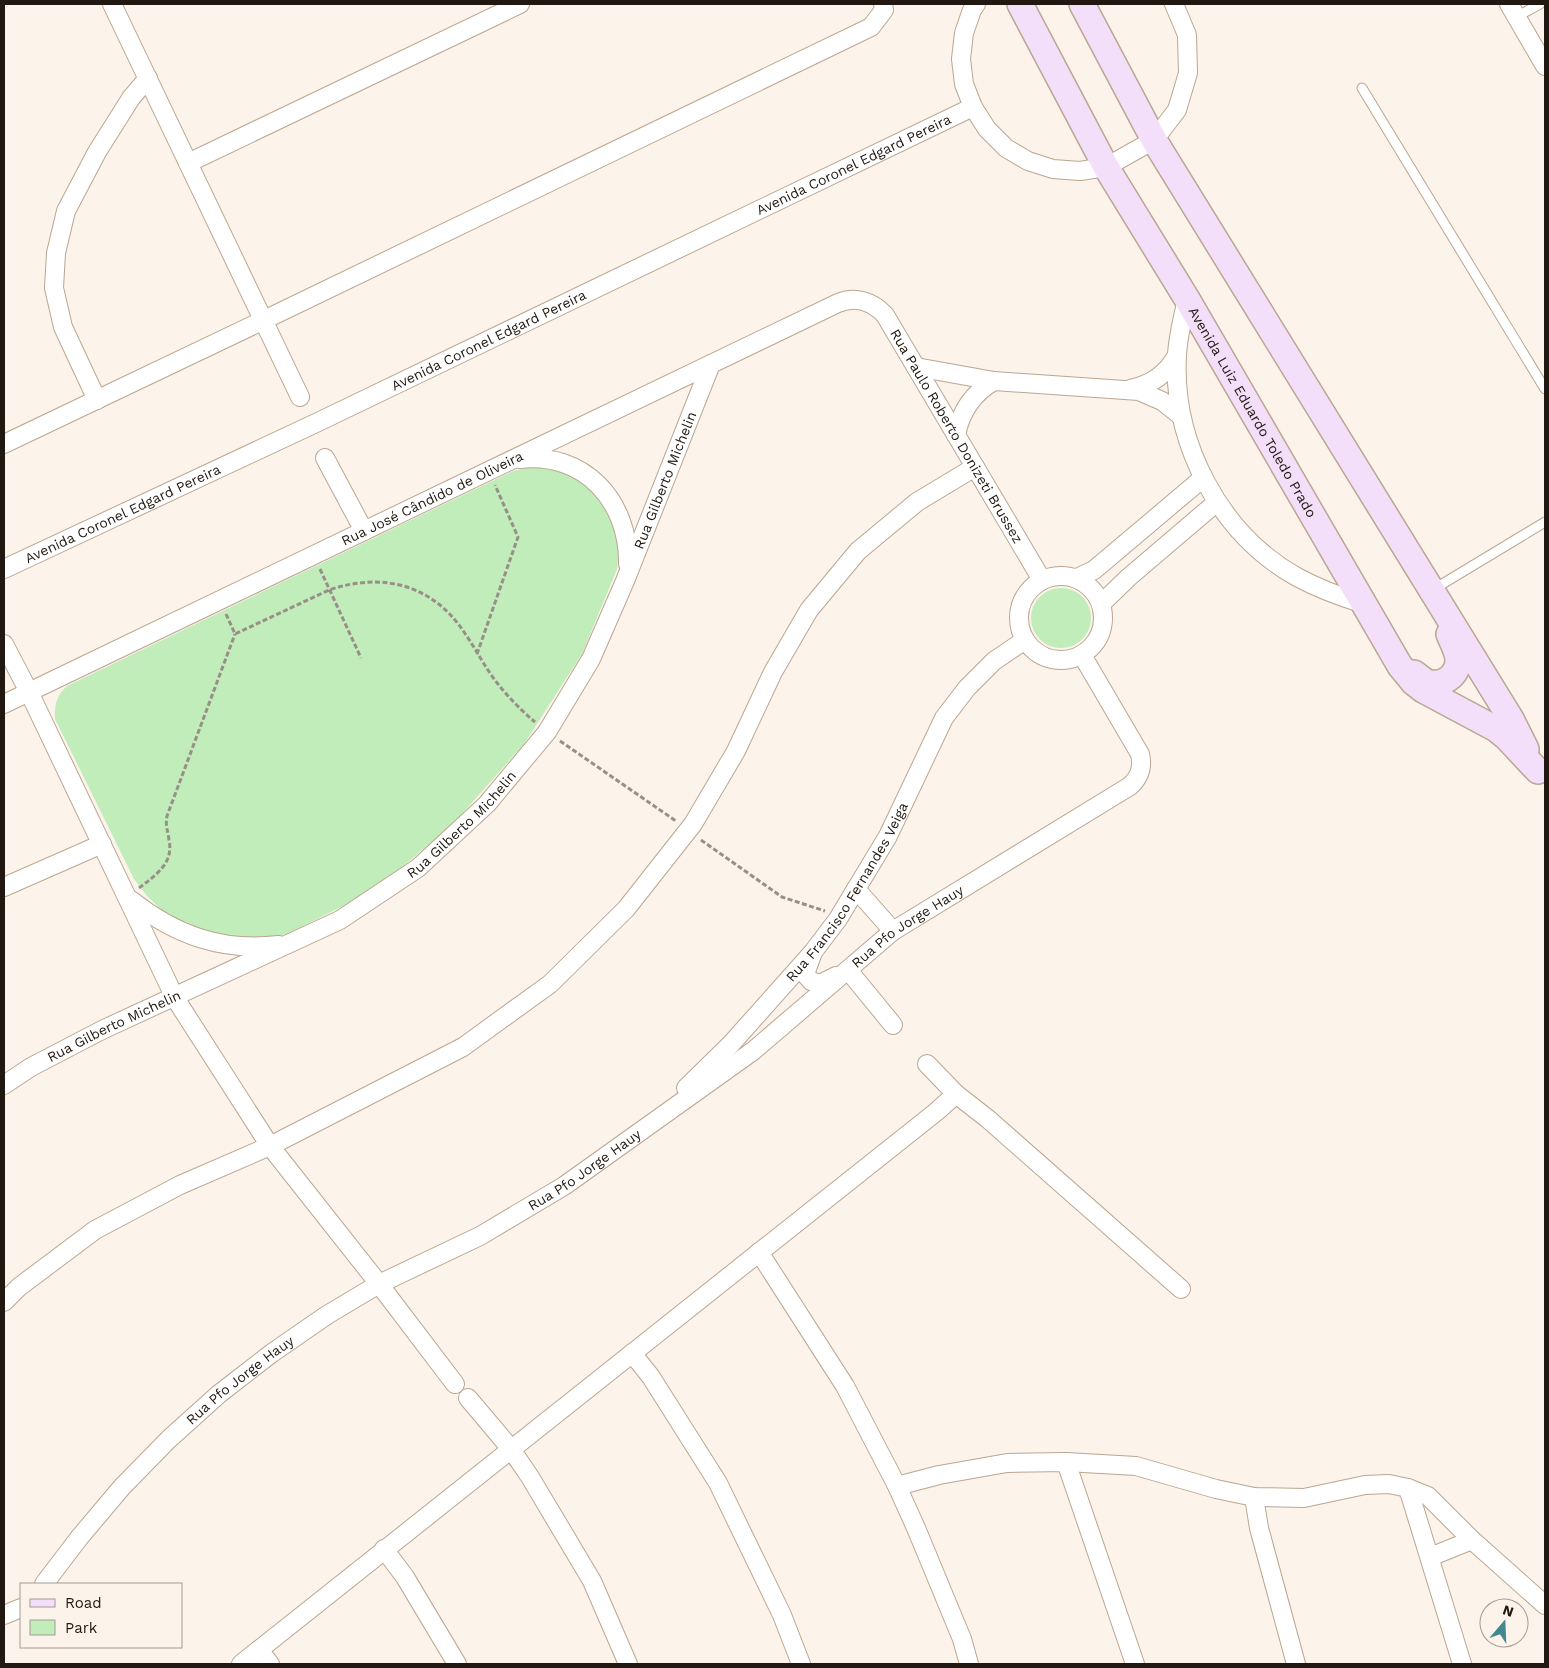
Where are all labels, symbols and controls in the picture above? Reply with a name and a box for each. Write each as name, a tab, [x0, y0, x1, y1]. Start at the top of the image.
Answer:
street label: Avenida Coronel Edgard Pereira	[754, 111, 954, 218]
street label: Avenida Coronel Edgard Pereira	[389, 286, 589, 394]
street label: Avenida Luiz Eduardo Toledo Prado	[1185, 304, 1320, 520]
street label: Rua Paulo Roberto Donizeti Brussez	[887, 326, 1026, 546]
street label: Rua Gilberto Michelin	[630, 409, 699, 551]
street label: Rua José Cândido de Oliveira	[339, 448, 526, 549]
street label: Avenida Coronel Edgard Pereira	[22, 461, 223, 566]
street label: Rua Gilberto Michelin	[404, 768, 519, 881]
street label: Rua Francisco Fernandes Veiga	[783, 800, 911, 985]
street label: Rua Pfo Jorge Hauy	[848, 882, 967, 971]
street label: Rua Gilberto Michelin	[44, 987, 183, 1065]
street label: Rua Pfo Jorge Hauy	[525, 1125, 645, 1214]
street label: Rua Pfo Jorge Hauy	[183, 1332, 297, 1428]
legend	[20, 1583, 182, 1648]
text: Road	[65, 1594, 102, 1612]
north arrow	[1479, 1598, 1529, 1648]
text: N	[1501, 1601, 1516, 1620]
text: Park	[65, 1619, 98, 1637]

